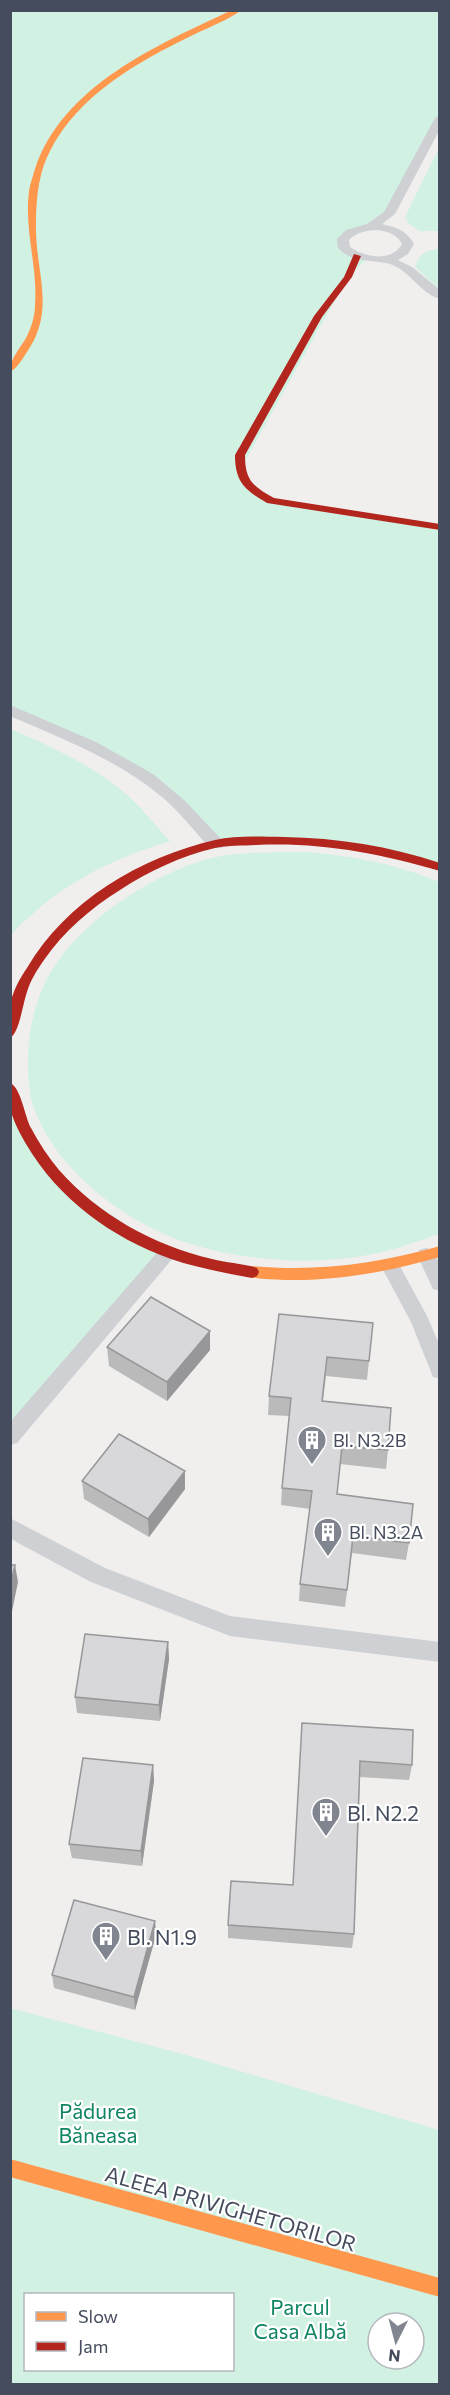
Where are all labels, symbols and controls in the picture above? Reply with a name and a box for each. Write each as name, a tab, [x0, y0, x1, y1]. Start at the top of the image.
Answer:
building icon: Bl. N3.2B	[296, 1424, 328, 1466]
place label: Bl. N3.2B	[333, 1429, 406, 1451]
building icon: Bl. N3.2A	[312, 1516, 344, 1558]
place label: Bl. N3.2A	[349, 1521, 423, 1543]
building icon: Bl. N2.2	[310, 1796, 342, 1838]
place label: Bl. N2.2	[347, 1800, 419, 1825]
building icon: Bl. N1.9	[90, 1920, 122, 1962]
place label: Bl. N1.9	[127, 1924, 197, 1949]
park label: Pădurea Băneasa	[58, 2098, 138, 2147]
street label: ALEEA PRIVIGHETORILOR	[103, 2160, 359, 2256]
legend	[24, 2293, 234, 2371]
park label: Parcul Casa Albă	[253, 2294, 347, 2343]
text: Slow	[78, 2305, 118, 2327]
north arrow	[366, 2311, 426, 2371]
text: Jam	[78, 2335, 108, 2357]
text: N	[387, 2346, 401, 2366]

